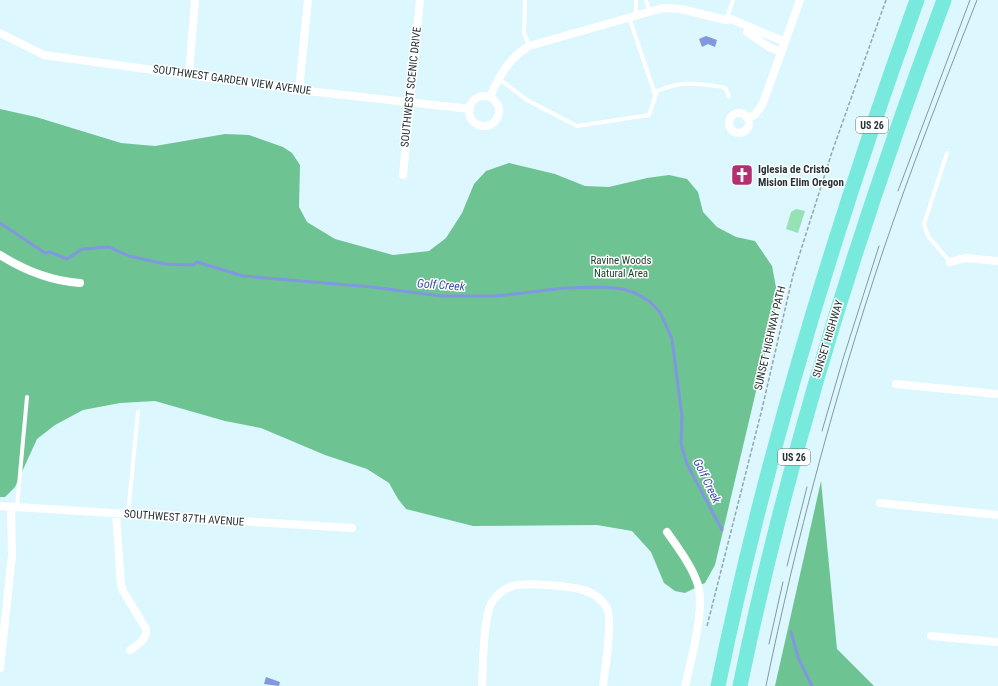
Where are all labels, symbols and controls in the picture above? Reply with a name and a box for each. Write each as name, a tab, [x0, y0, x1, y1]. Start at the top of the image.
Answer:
street label: SOUTHWEST SCENIC DRIVE	[398, 26, 424, 148]
street label: SOUTHWEST GARDEN VIEW AVENUE	[152, 62, 312, 98]
road number: US 26	[856, 117, 888, 133]
church icon: Iglesia de Cristo Mision Elim Oregon	[729, 162, 755, 188]
place label: Iglesia de Cristo Mision Elim Oregon	[758, 163, 844, 189]
park label: Ravine Woods Natural Area	[591, 254, 652, 280]
water label: Golf Creek	[417, 276, 466, 294]
street label: SUNSET HIGHWAY PATH	[752, 285, 788, 391]
street label: SUNSET HIGHWAY	[810, 298, 846, 379]
road number: US 26	[778, 449, 810, 465]
water label: Golf Creek	[690, 456, 724, 506]
street label: SOUTHWEST 87TH AVENUE	[123, 507, 245, 529]

